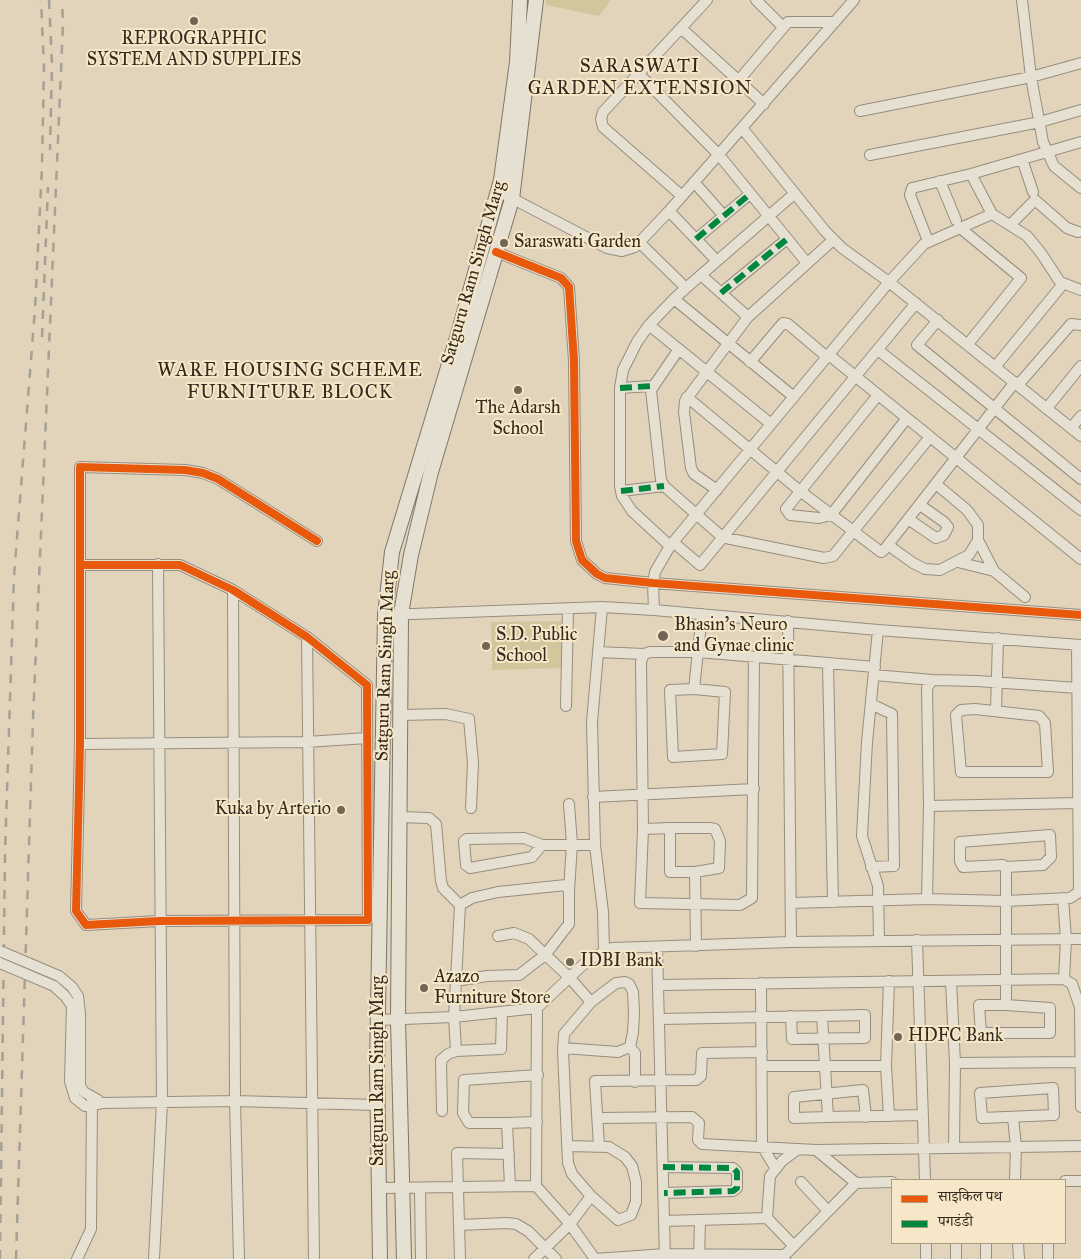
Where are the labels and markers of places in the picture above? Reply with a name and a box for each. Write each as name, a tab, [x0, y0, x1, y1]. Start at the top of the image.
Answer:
marker: REPROGRAPHIC SYSTEM AND SUPPLIES	[188, 15, 200, 27]
place label: REPROGRAPHIC SYSTEM AND SUPPLIES	[87, 29, 301, 72]
place label: Saraswati Garden	[514, 232, 641, 254]
marker: Saraswati Garden	[498, 237, 510, 249]
marker: The Adarsh School	[512, 384, 524, 396]
place label: The Adarsh School	[475, 398, 561, 440]
place label: Bhasin's Neuro and Gynae clinic	[674, 615, 794, 658]
place label: S.D. Public School	[496, 625, 577, 668]
marker: Bhasin's Neuro and Gynae clinic	[656, 629, 670, 643]
marker: S.D. Public School	[480, 640, 492, 652]
place label: Kuka by Arterio	[215, 799, 331, 821]
marker: Kuka by Arterio	[335, 804, 347, 816]
place label: IDBI Bank	[580, 951, 663, 973]
marker: IDBI Bank	[564, 956, 576, 968]
place label: Azazo Furniture Store	[434, 967, 550, 1010]
marker: Azazo Furniture Store	[418, 982, 430, 994]
place label: HDFC Bank	[908, 1026, 1003, 1048]
marker: HDFC Bank	[892, 1031, 904, 1043]

